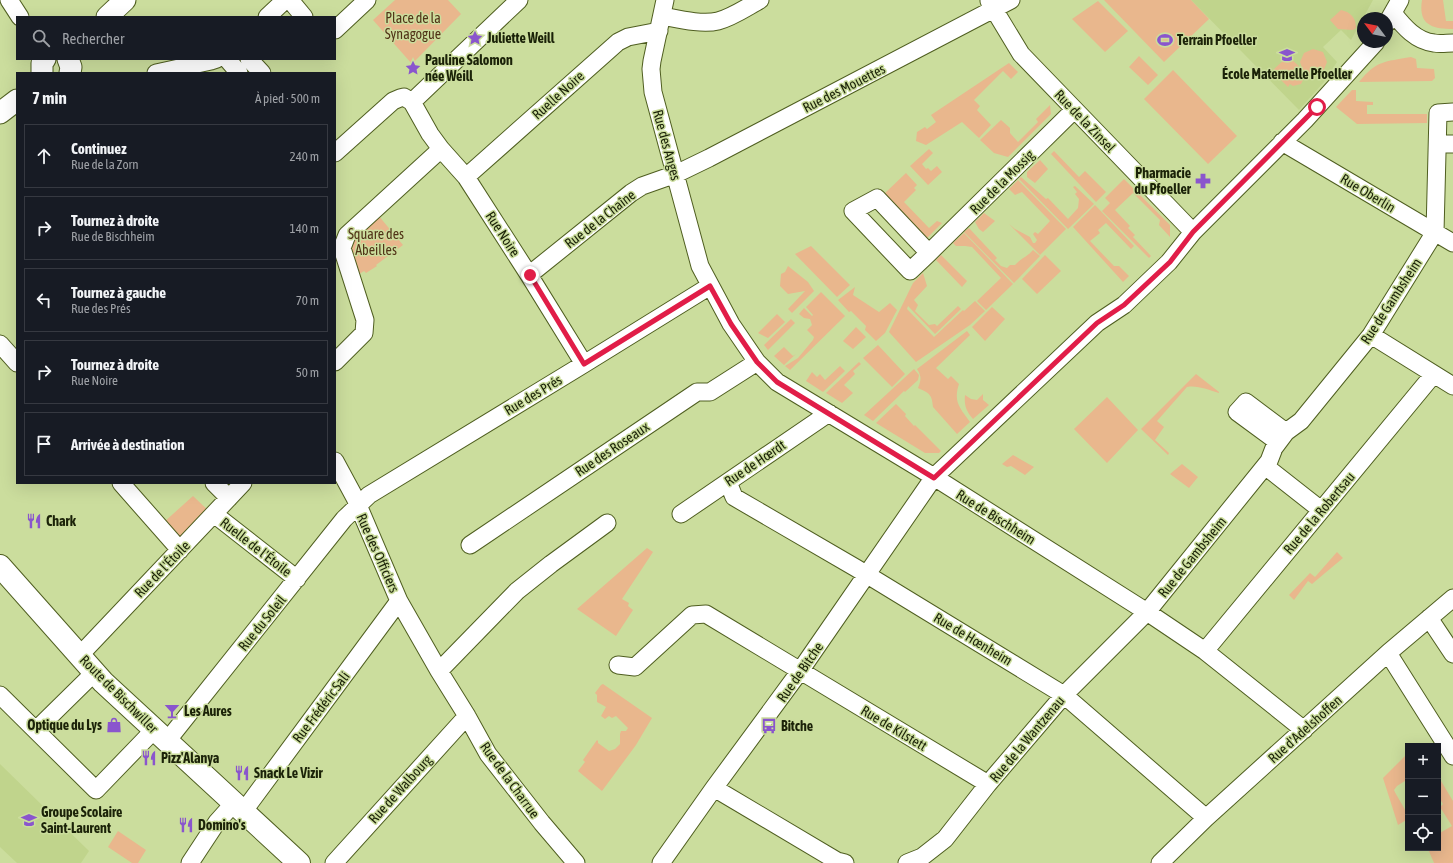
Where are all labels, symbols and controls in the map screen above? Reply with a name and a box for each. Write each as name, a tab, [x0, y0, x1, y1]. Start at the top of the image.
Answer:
park label: Place de la Synagogue	[385, 10, 441, 42]
north arrow	[1357, 12, 1393, 48]
search box	[16, 16, 336, 60]
icon: search	[30, 27, 52, 49]
place icon: Juliette Weill	[466, 29, 484, 47]
text: Rechercher	[62, 30, 124, 47]
place label: Juliette Weill	[486, 30, 555, 46]
sports icon: Terrain Pfoeller	[1156, 31, 1174, 49]
place label: Terrain Pfoeller	[1177, 32, 1257, 48]
school or university icon: École Maternelle Pfoeller	[1278, 46, 1296, 64]
place label: Pauline Salomon née Weill	[425, 52, 513, 84]
place icon: Pauline Salomon née Weill	[404, 59, 422, 77]
street label: Rue des Mouettes	[800, 60, 888, 116]
place label: École Maternelle Pfoeller	[1222, 66, 1353, 82]
street label: Ruelle Noire	[529, 68, 587, 122]
street label: Rue de la Zinsel	[1051, 87, 1119, 156]
text: 7 min	[32, 88, 67, 108]
text: À pied · 500 m	[255, 91, 320, 106]
route start	[1308, 98, 1326, 116]
street label: Rue des Anges	[650, 108, 684, 182]
text: Continuez	[71, 140, 127, 157]
icon: ahead	[33, 145, 55, 167]
street label: Rue de la Mossig	[967, 147, 1037, 217]
text: 240 m	[290, 149, 319, 164]
text: Rue de la Zorn	[71, 157, 139, 172]
place label: Pharmacie du Pfoeller	[1134, 165, 1192, 197]
street label: Rue Oberlin	[1338, 170, 1398, 216]
pharmacy icon: Pharmacie du Pfoeller	[1194, 172, 1212, 190]
street label: Rue de la Chaîne	[562, 187, 638, 251]
street label: Rue Noire	[483, 208, 523, 260]
text: Tournez à droite	[71, 212, 159, 229]
icon: right	[33, 217, 55, 239]
text: 140 m	[290, 221, 319, 236]
park label: Square des Abeilles	[348, 226, 404, 258]
text: Rue de Bischheim	[71, 229, 155, 244]
street label: Rue de Gambsheim	[1357, 255, 1425, 347]
route end	[521, 266, 539, 284]
text: Tournez à gauche	[71, 284, 166, 301]
icon: left	[33, 289, 55, 311]
text: 70 m	[296, 293, 319, 308]
text: Rue des Prés	[71, 301, 131, 316]
text: Tournez à droite	[71, 356, 159, 373]
icon: right	[33, 361, 55, 383]
text: 50 m	[296, 365, 319, 380]
street label: Rue des Prés	[501, 372, 565, 418]
text: Rue Noire	[71, 373, 118, 388]
street label: Rue des Roseaux	[572, 418, 652, 480]
icon: arrive	[33, 433, 55, 455]
text: Arrivée à destination	[71, 436, 185, 453]
street label: Rue de Hœrdt	[722, 437, 788, 489]
street label: Rue de la Robertsau	[1280, 469, 1358, 557]
street label: Rue de Bischheim	[954, 486, 1038, 548]
street label: Rue des Officiers	[353, 511, 403, 595]
restaurant icon: Chark	[25, 512, 43, 530]
place label: Chark	[46, 513, 77, 529]
street label: Ruelle de l'Étoile	[217, 514, 295, 580]
street label: Rue de Gambsheim	[1155, 514, 1229, 600]
street label: Rue de l'Étoile	[131, 537, 193, 601]
street label: Rue du Soleil	[235, 592, 289, 654]
street label: Rue de Hœnheim	[931, 609, 1015, 669]
street label: Rue de Bitche	[774, 639, 826, 705]
street label: Route de Bischwiller	[77, 652, 162, 737]
street label: Rue Frédéric Sali	[289, 668, 353, 746]
street label: Rue d'Adelshoffen	[1265, 692, 1345, 766]
street label: Rue de la Wantzenau	[986, 693, 1068, 785]
bar icon: Les Aures	[163, 702, 181, 720]
street label: Rue de Kilstett	[858, 702, 930, 754]
place label: Les Aures	[184, 703, 232, 719]
shop icon: Optique du Lys	[105, 716, 123, 734]
place label: Optique du Lys	[27, 717, 102, 733]
bus stop icon: Bitche	[760, 717, 778, 735]
place label: Bitche	[781, 718, 813, 734]
street label: Rue de la Charrue	[477, 739, 543, 821]
map controls	[1405, 743, 1441, 851]
button: +	[1405, 743, 1441, 779]
restaurant icon: Pizz'Alanya	[140, 749, 158, 767]
place label: Pizz'Alanya	[161, 750, 220, 766]
street label: Rue de Walbourg	[365, 751, 435, 827]
restaurant icon: Snack Le Vizir	[233, 764, 251, 782]
place label: Snack Le Vizir	[254, 765, 323, 781]
button: −	[1405, 779, 1441, 815]
place label: Groupe Scolaire Saint-Laurent	[41, 804, 122, 836]
school or university icon: Groupe Scolaire Saint-Laurent	[20, 811, 38, 829]
button: locate	[1405, 815, 1441, 851]
restaurant icon: Domino's	[177, 816, 195, 834]
place label: Domino's	[198, 817, 246, 833]

